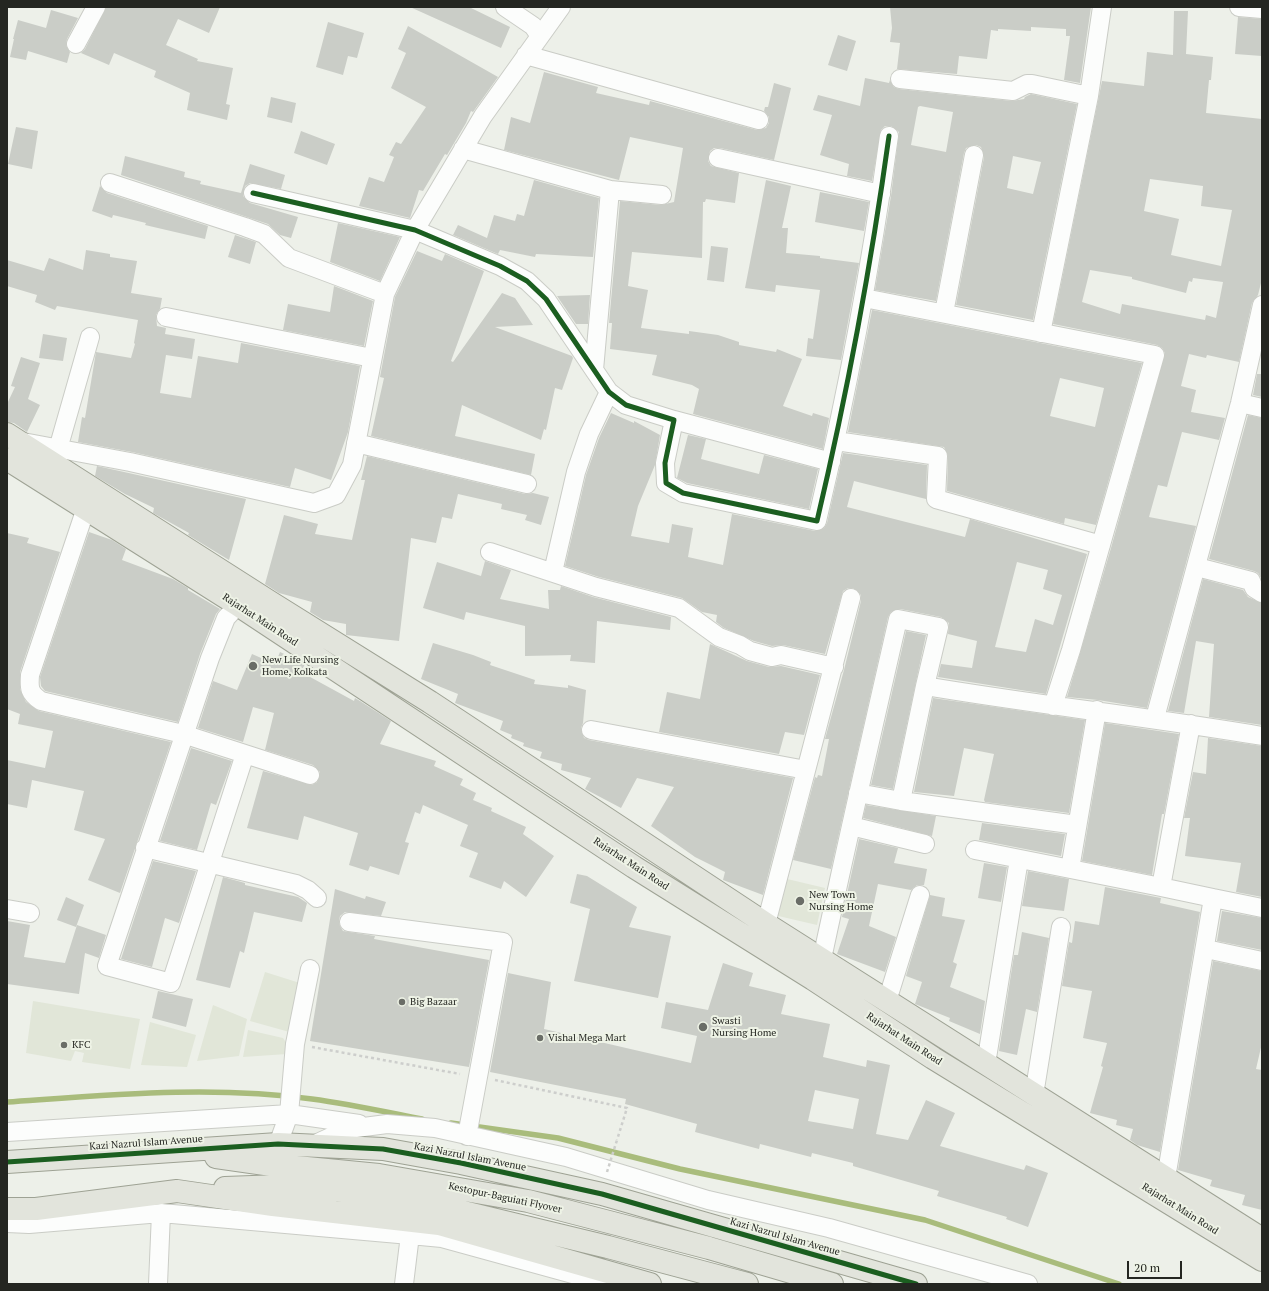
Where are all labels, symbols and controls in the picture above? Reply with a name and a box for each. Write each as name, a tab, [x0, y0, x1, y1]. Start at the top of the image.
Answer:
street label: Rajarhat Main Road	[220, 591, 300, 649]
place label: New Life Nursing Home, Kolkata	[262, 654, 339, 678]
marker: New Life Nursing Home, Kolkata	[247, 660, 259, 672]
street label: Rajarhat Main Road	[591, 835, 671, 893]
place label: New Town Nursing Home	[809, 889, 873, 912]
marker: New Town Nursing Home	[794, 895, 806, 907]
place label: Big Bazaar	[410, 996, 457, 1008]
marker: Big Bazaar	[397, 997, 407, 1007]
street label: Rajarhat Main Road	[864, 1010, 944, 1068]
place label: Swasti Nursing Home	[712, 1015, 776, 1038]
marker: Swasti Nursing Home	[697, 1021, 709, 1033]
place label: Vishal Mega Mart	[548, 1032, 626, 1044]
marker: Vishal Mega Mart	[535, 1033, 545, 1043]
place label: KFC	[72, 1039, 90, 1051]
marker: KFC	[59, 1040, 69, 1050]
street label: Kazi Nazrul Islam Avenue	[89, 1133, 203, 1153]
street label: Kazi Nazrul Islam Avenue	[413, 1140, 527, 1174]
street label: Kestopur-Baguiati Flyover	[447, 1180, 563, 1216]
street label: Rajarhat Main Road	[1140, 1181, 1220, 1237]
street label: Kazi Nazrul Islam Avenue	[729, 1216, 841, 1258]
scale bar	[1129, 1253, 1184, 1279]
text: 20 m	[1134, 1260, 1160, 1275]

